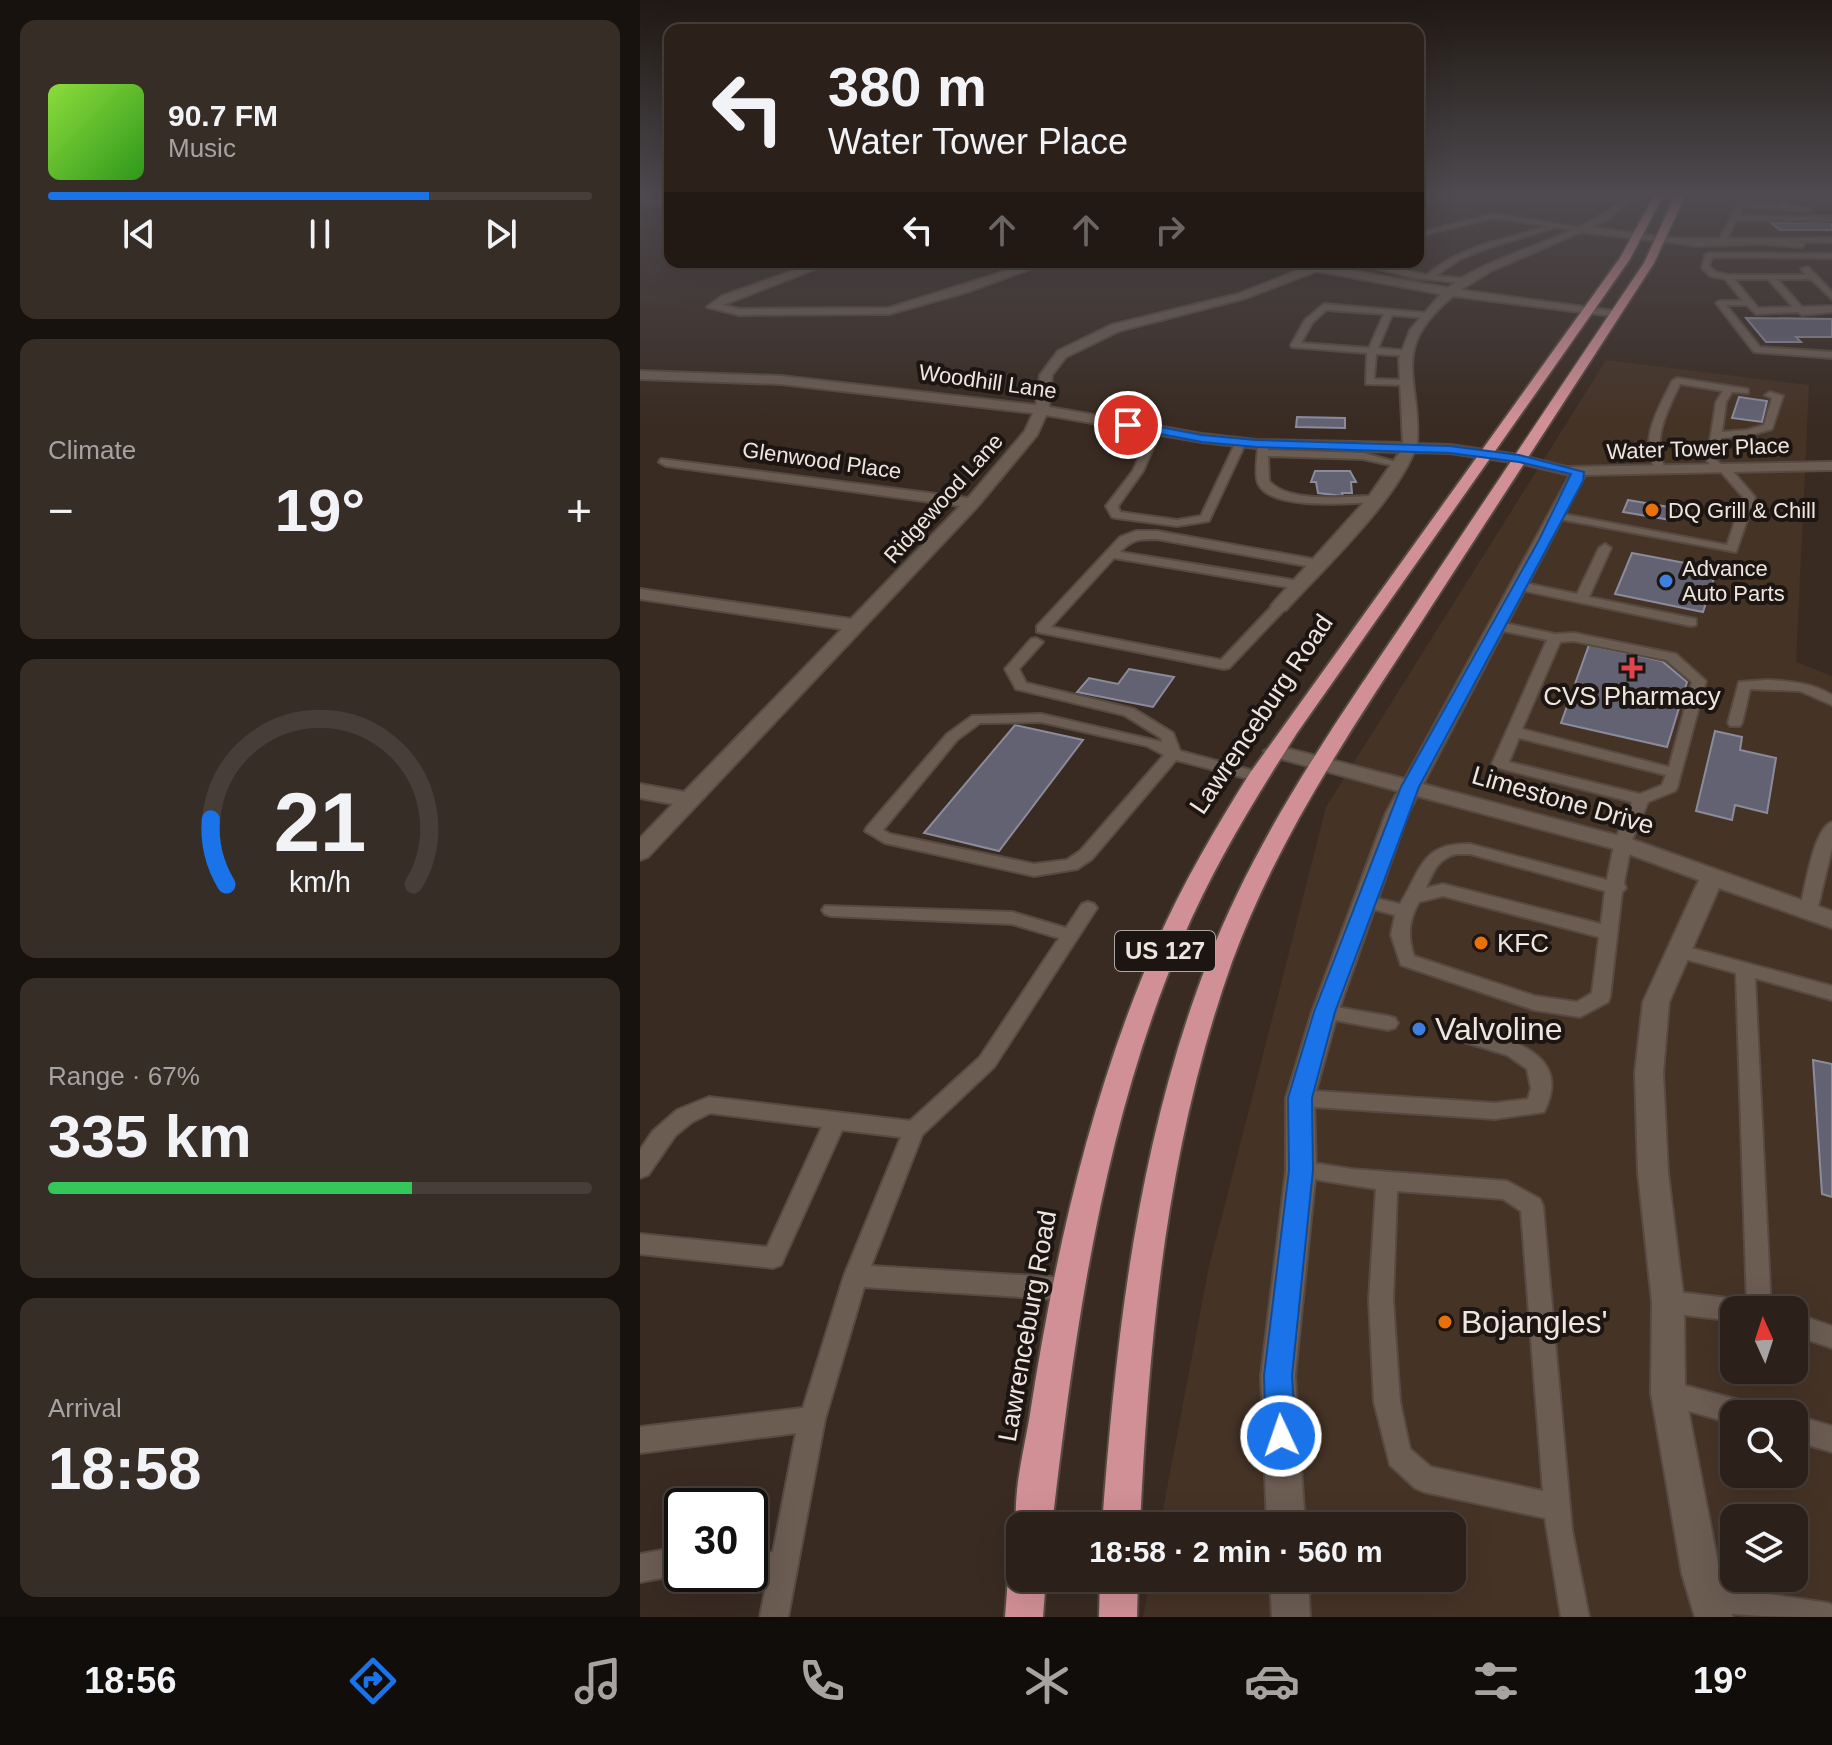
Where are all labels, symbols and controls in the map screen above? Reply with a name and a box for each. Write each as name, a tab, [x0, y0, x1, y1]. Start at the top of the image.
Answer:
text: 380 m	[828, 55, 987, 118]
icon: left	[696, 56, 800, 160]
text: 90.7 FM	[168, 99, 278, 132]
text: Water Tower Place	[828, 121, 1128, 162]
text: Music	[168, 133, 236, 163]
icon: left	[896, 208, 940, 252]
icon: ahead	[980, 208, 1024, 252]
icon: ahead	[1064, 208, 1108, 252]
icon: right	[1148, 208, 1192, 252]
icon: previous	[117, 212, 161, 256]
icon: pause	[298, 212, 342, 256]
icon: next	[479, 212, 523, 256]
street label: Woodhill Lane	[917, 359, 1059, 404]
pin	[1094, 391, 1162, 459]
icon: arrive	[1106, 403, 1150, 447]
street label: Ridgewood Lane	[879, 429, 1008, 568]
street label: Water Tower Place	[1606, 433, 1790, 464]
text: Climate	[48, 435, 136, 465]
street label: Glenwood Place	[741, 437, 903, 484]
text: 19°	[275, 477, 365, 544]
text: −	[48, 486, 74, 535]
text: +	[566, 486, 592, 535]
place label: DQ Grill & Chill	[1668, 498, 1816, 523]
marker: DQ Grill & Chill	[1643, 501, 1661, 519]
place label: Advance Auto Parts	[1682, 556, 1785, 606]
marker: Advance Auto Parts	[1657, 572, 1675, 590]
street label: Lawrenceburg Road	[1183, 609, 1339, 819]
marker: CVS Pharmacy	[1623, 659, 1641, 677]
place label: CVS Pharmacy	[1543, 681, 1721, 711]
street label: Limestone Drive	[1469, 760, 1657, 840]
text: 21	[274, 775, 366, 868]
text: km/h	[289, 866, 351, 898]
place label: KFC	[1497, 928, 1549, 958]
road number: US 127	[1115, 931, 1215, 971]
marker: KFC	[1472, 934, 1490, 952]
place label: Valvoline	[1435, 1011, 1562, 1047]
marker: Valvoline	[1410, 1020, 1428, 1038]
text: Range · 67%	[48, 1061, 200, 1091]
text: 335 km	[48, 1103, 252, 1170]
street label: Lawrenceburg Road	[992, 1208, 1062, 1444]
north arrow	[1720, 1296, 1808, 1384]
map controls	[1720, 1296, 1808, 1592]
place label: Bojangles'	[1461, 1304, 1608, 1340]
marker: Bojangles'	[1436, 1313, 1454, 1331]
text: Arrival	[48, 1393, 122, 1423]
position arrow	[1239, 1394, 1323, 1478]
button: search	[1720, 1400, 1808, 1488]
text: 18:58	[48, 1435, 201, 1502]
speed limit sign: 30	[664, 1488, 768, 1592]
button: layers	[1720, 1504, 1808, 1592]
text: 18:58 · 2 min · 560 m	[1089, 1535, 1383, 1568]
icon: directions	[345, 1653, 401, 1709]
icon: music	[570, 1653, 626, 1709]
icon: phone	[794, 1653, 850, 1709]
icon: climate	[1019, 1653, 1075, 1709]
icon: car	[1244, 1653, 1300, 1709]
icon: filters	[1468, 1653, 1524, 1709]
text: 18:56	[84, 1660, 176, 1701]
text: 19°	[1693, 1660, 1748, 1701]

